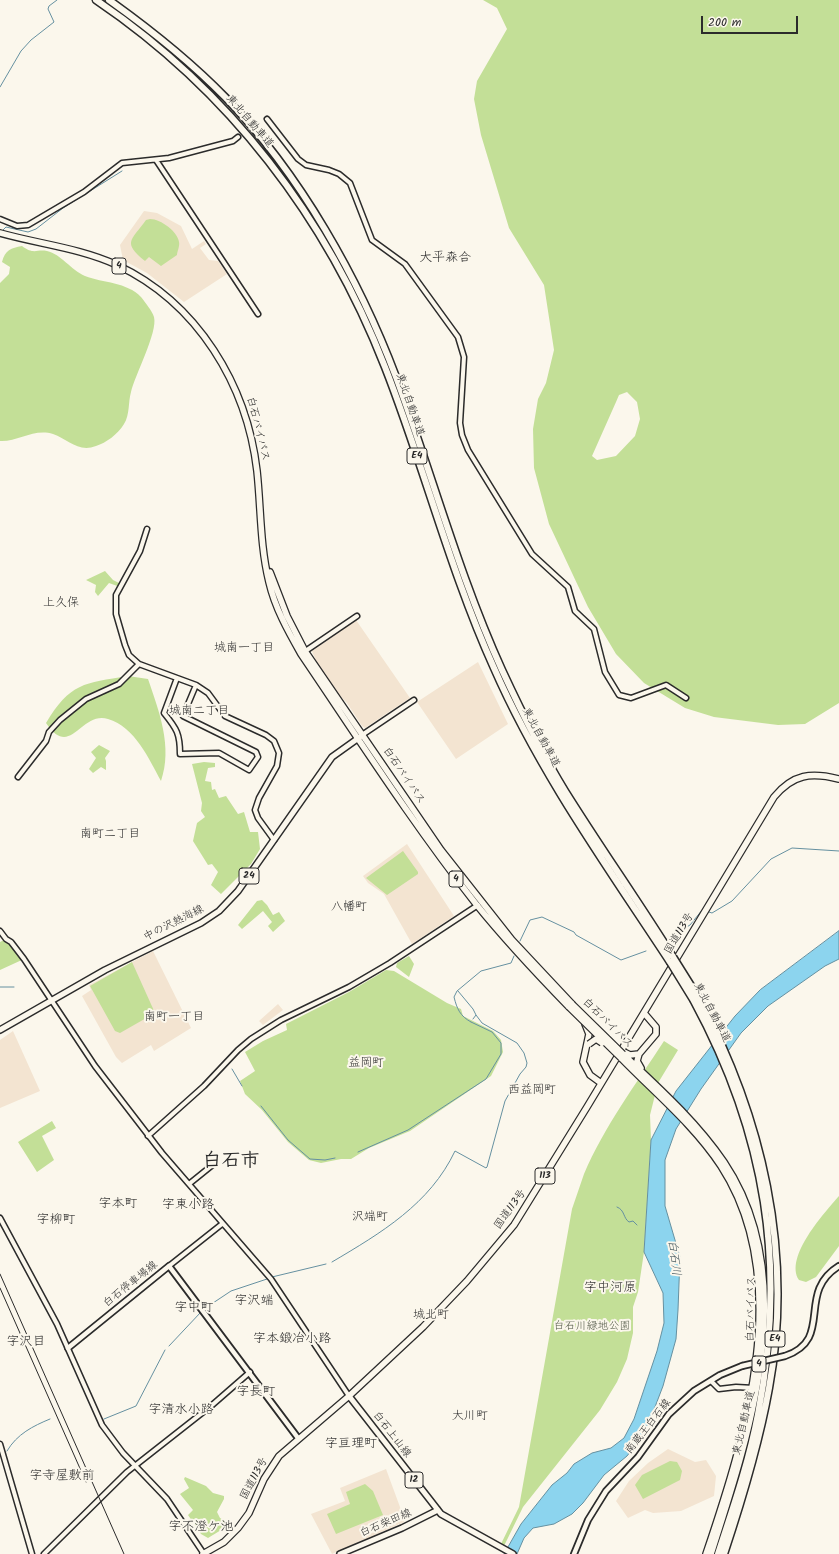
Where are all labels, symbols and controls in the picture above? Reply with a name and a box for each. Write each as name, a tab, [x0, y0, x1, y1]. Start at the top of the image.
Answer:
scale bar	[703, 8, 800, 34]
text: 200 m	[708, 13, 741, 32]
street label: 東北自動車道	[222, 93, 276, 151]
district label: 大平森合	[419, 251, 471, 267]
road number: 4	[112, 258, 126, 274]
street label: 東北自動車道	[392, 372, 426, 438]
street label: 白石バイパス	[243, 395, 271, 463]
road number: E4	[407, 448, 427, 464]
district label: 上久保	[43, 597, 79, 611]
district label: 城南一丁目	[214, 642, 274, 656]
district label: 城南二丁目	[169, 705, 229, 719]
street label: 東北自動車道	[518, 706, 562, 770]
street label: 白石バイパス	[379, 745, 427, 807]
district label: 南町二丁目	[80, 828, 140, 842]
road number: 24	[239, 868, 259, 884]
road number: 4	[449, 871, 463, 887]
district label: 八幡町	[331, 901, 367, 915]
street label: 中の沢熱海線	[142, 903, 206, 945]
street label: 国道113号	[662, 911, 698, 957]
street label: 東北自動車道	[690, 981, 732, 1045]
street label: 白石バイパス	[579, 996, 635, 1052]
district label: 南町一丁目	[144, 1011, 204, 1025]
district label: 益岡町	[348, 1057, 384, 1071]
district label: 西益岡町	[508, 1084, 556, 1098]
district label: 白石市	[203, 1152, 259, 1174]
road number: 113	[535, 1168, 555, 1184]
street label: 国道113号	[492, 1187, 530, 1233]
district label: 字本町	[99, 1197, 137, 1213]
district label: 字東小路	[162, 1198, 214, 1214]
district label: 沢端町	[352, 1211, 388, 1225]
district label: 字柳町	[37, 1213, 75, 1229]
water label: 白石川	[664, 1239, 682, 1277]
street label: 白石停車場線	[101, 1259, 161, 1311]
street label: 白石バイパス	[745, 1276, 759, 1342]
district label: 字中河原	[584, 1281, 636, 1297]
district label: 字沢端	[235, 1294, 273, 1310]
district label: 字中町	[175, 1301, 213, 1317]
district label: 城北町	[413, 1309, 449, 1323]
park label: 白石川緑地公園	[554, 1320, 630, 1334]
road number: E4	[765, 1331, 785, 1347]
district label: 字本鍛冶小路	[253, 1332, 331, 1348]
district label: 字沢目	[7, 1335, 45, 1351]
road number: 4	[752, 1356, 766, 1372]
district label: 字長町	[237, 1385, 275, 1401]
street label: 東北自動車道	[731, 1389, 759, 1457]
street label: 南蔵王白石線	[623, 1397, 675, 1457]
district label: 字清水小路	[149, 1403, 213, 1419]
street label: 白石上山線	[369, 1409, 413, 1461]
district label: 大川町	[452, 1410, 488, 1424]
district label: 字亘理町	[325, 1437, 377, 1453]
street label: 国道113号	[238, 1456, 272, 1502]
district label: 字寺屋敷前	[30, 1469, 94, 1485]
road number: 12	[405, 1472, 423, 1488]
street label: 白石柴田線	[358, 1507, 414, 1541]
district label: 字不澄ケ池	[169, 1520, 233, 1536]

